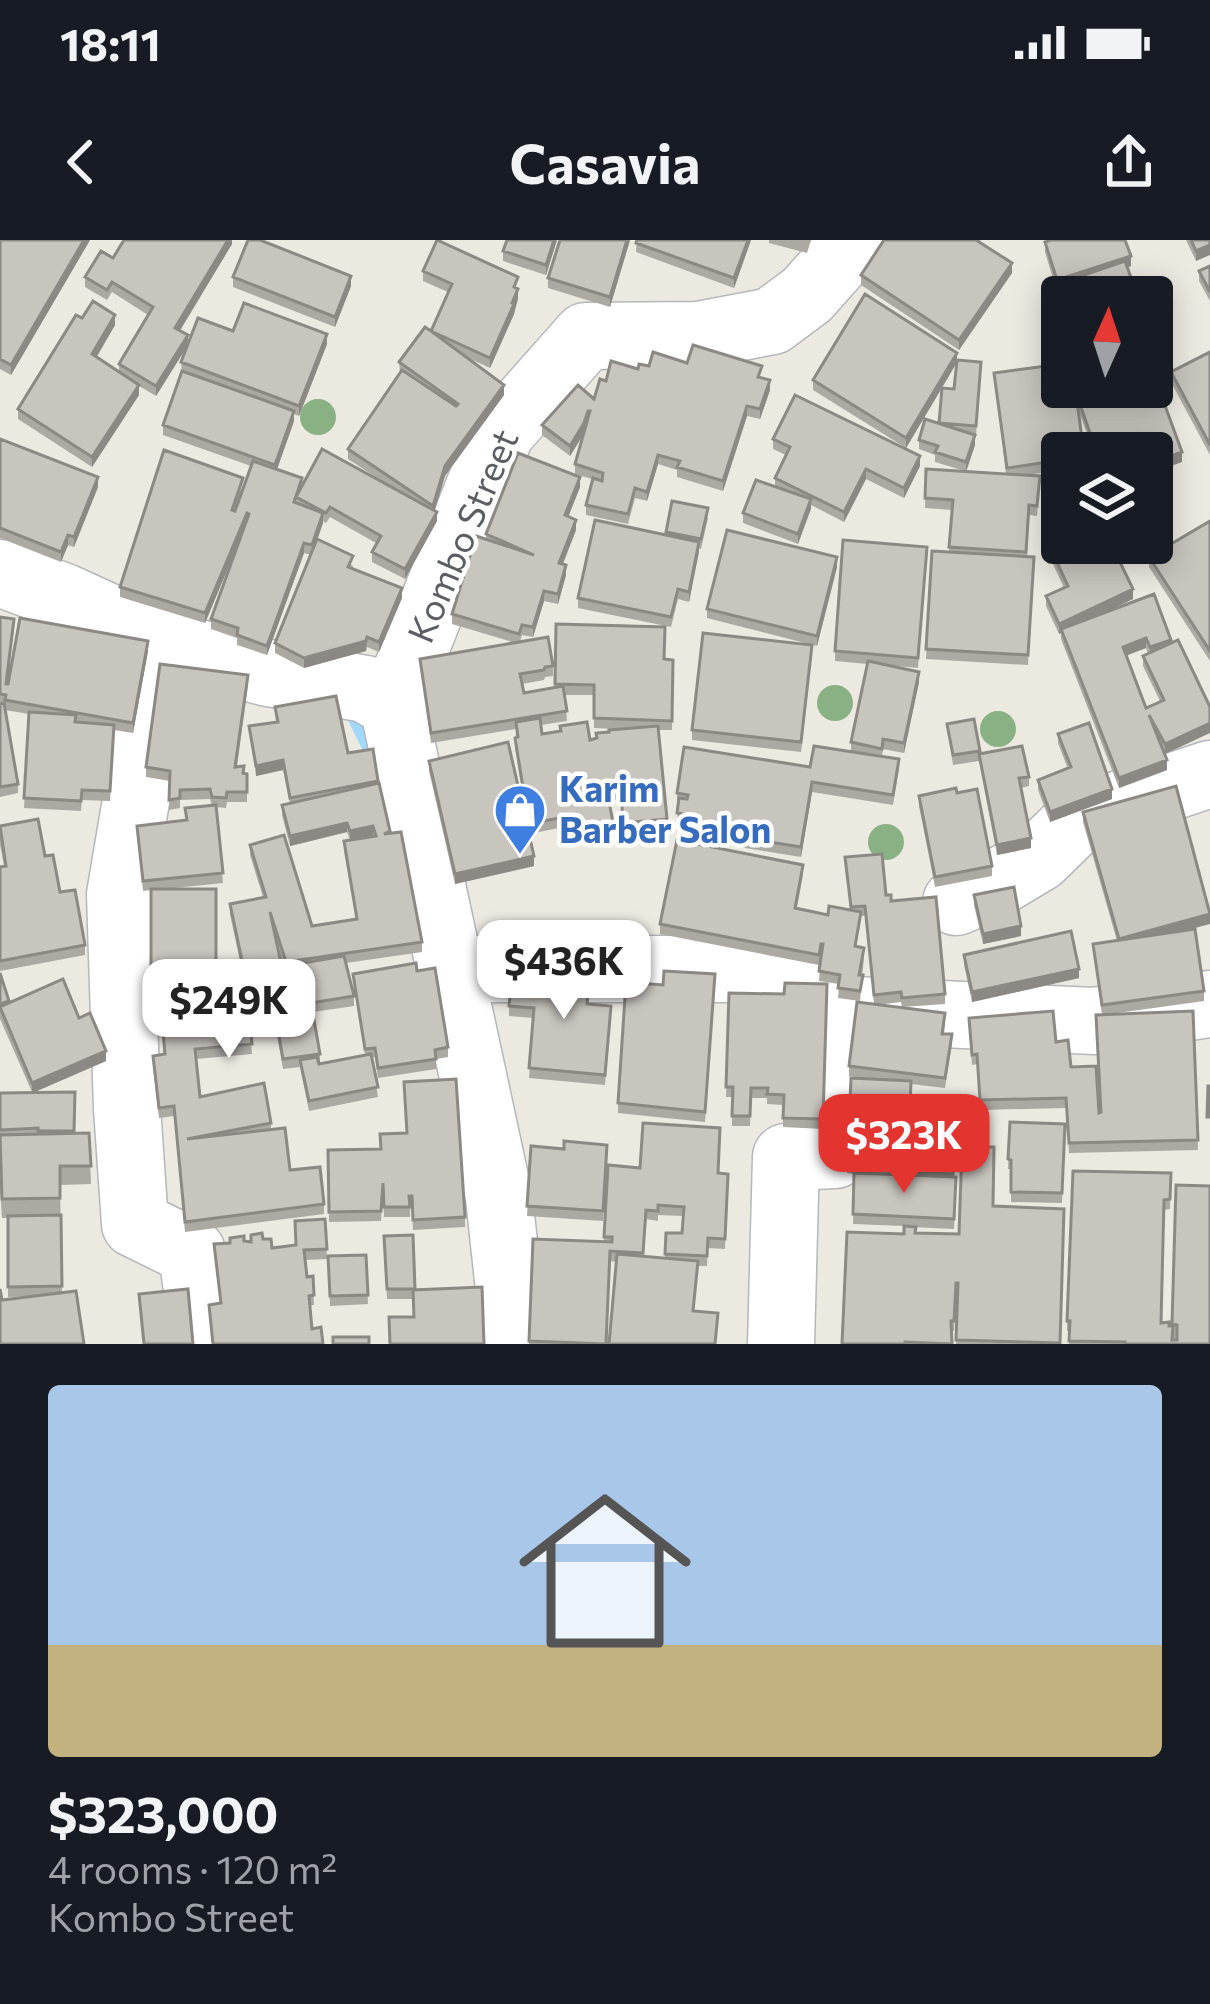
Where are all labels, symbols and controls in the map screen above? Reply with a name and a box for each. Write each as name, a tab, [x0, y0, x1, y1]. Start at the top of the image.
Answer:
text: 18:11	[60, 15, 161, 70]
icon: back	[48, 129, 114, 195]
text: Casavia	[509, 129, 701, 195]
icon: share	[1096, 129, 1162, 195]
north arrow	[1041, 276, 1173, 408]
map controls	[1041, 276, 1173, 564]
street label: Kombo Street	[397, 422, 526, 648]
button: layers	[1041, 432, 1173, 564]
place label: Karim Barber Salon	[559, 765, 771, 850]
shop icon: Karim Barber Salon	[492, 782, 548, 856]
pin: $436K	[480, 920, 648, 1022]
text: $436K	[504, 935, 624, 983]
pin: $249K	[145, 959, 313, 1061]
text: $249K	[169, 974, 289, 1022]
pin: $323K	[820, 1094, 988, 1196]
text: $323K	[845, 1109, 963, 1157]
icon: home	[497, 1463, 713, 1679]
text: $323,000	[48, 1781, 278, 1844]
text: 4 rooms · 120 m²	[48, 1844, 337, 1892]
text: Kombo Street	[48, 1892, 294, 1940]

